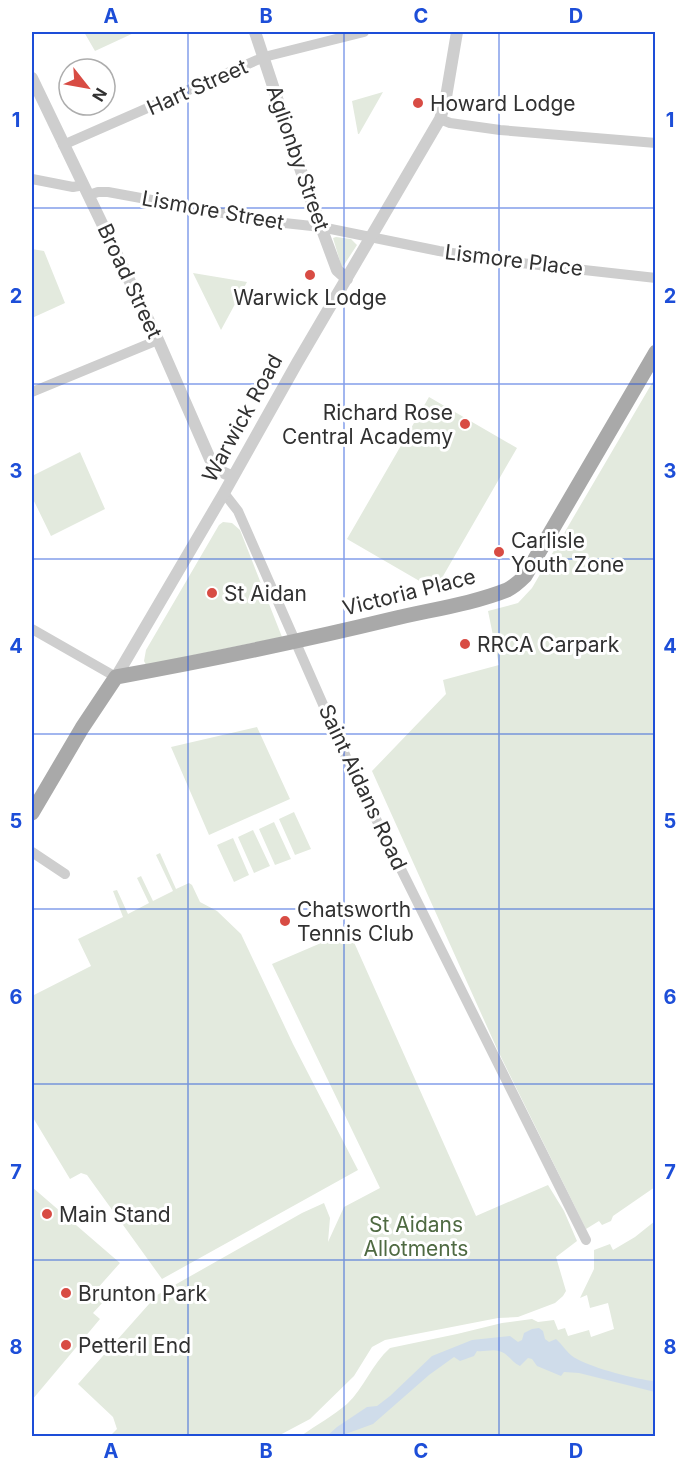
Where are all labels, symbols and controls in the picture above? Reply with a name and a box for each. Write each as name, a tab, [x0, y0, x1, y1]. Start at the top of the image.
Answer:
text: A	[104, 4, 119, 28]
text: B	[259, 4, 273, 28]
text: C	[414, 4, 428, 28]
text: D	[569, 4, 583, 28]
street label: Hart Street	[143, 54, 251, 120]
north arrow	[57, 57, 117, 117]
street label: Aglionby Street	[261, 82, 335, 234]
text: N	[88, 84, 112, 105]
place label: Howard Lodge	[430, 91, 576, 116]
marker: Howard Lodge	[411, 96, 425, 110]
text: 1	[12, 108, 20, 132]
text: 1	[666, 108, 674, 132]
street label: Lismore Street	[140, 185, 286, 235]
street label: Broad Street	[92, 220, 168, 343]
street label: Lismore Place	[443, 239, 585, 281]
marker: Warwick Lodge	[303, 268, 317, 282]
text: 2	[10, 284, 22, 308]
text: 2	[664, 284, 676, 308]
place label: Warwick Lodge	[233, 285, 387, 310]
street label: Warwick Road	[197, 350, 287, 486]
place label: Richard Rose Central Academy	[282, 400, 453, 449]
marker: Richard Rose Central Academy	[458, 417, 472, 431]
text: 3	[10, 459, 22, 483]
text: 3	[664, 459, 676, 483]
place label: Carlisle Youth Zone	[511, 528, 624, 577]
marker: Carlisle Youth Zone	[492, 545, 506, 559]
street label: Victoria Place	[340, 563, 478, 621]
place label: St Aidan	[224, 581, 307, 606]
marker: St Aidan	[205, 586, 219, 600]
place label: RRCA Carpark	[477, 632, 620, 657]
text: 4	[9, 634, 23, 658]
text: 4	[663, 634, 677, 658]
marker: RRCA Carpark	[458, 637, 472, 651]
street label: Saint Aidans Road	[314, 700, 412, 874]
text: 5	[10, 809, 22, 833]
text: 5	[664, 809, 676, 833]
place label: Chatsworth Tennis Club	[297, 897, 414, 946]
marker: Chatsworth Tennis Club	[278, 914, 292, 928]
text: 6	[10, 985, 23, 1009]
text: 6	[664, 985, 677, 1009]
text: 7	[10, 1160, 22, 1184]
text: 7	[664, 1160, 676, 1184]
place label: Main Stand	[59, 1202, 171, 1227]
marker: Main Stand	[40, 1207, 54, 1221]
park label: St Aidans Allotments	[364, 1212, 468, 1261]
place label: Brunton Park	[78, 1281, 207, 1306]
marker: Brunton Park	[59, 1286, 73, 1300]
place label: Petteril End	[78, 1333, 191, 1358]
text: 8	[9, 1335, 23, 1359]
text: 8	[663, 1335, 677, 1359]
marker: Petteril End	[59, 1338, 73, 1352]
text: A	[104, 1439, 119, 1463]
text: B	[259, 1439, 273, 1463]
text: C	[414, 1439, 428, 1463]
text: D	[569, 1439, 583, 1463]

